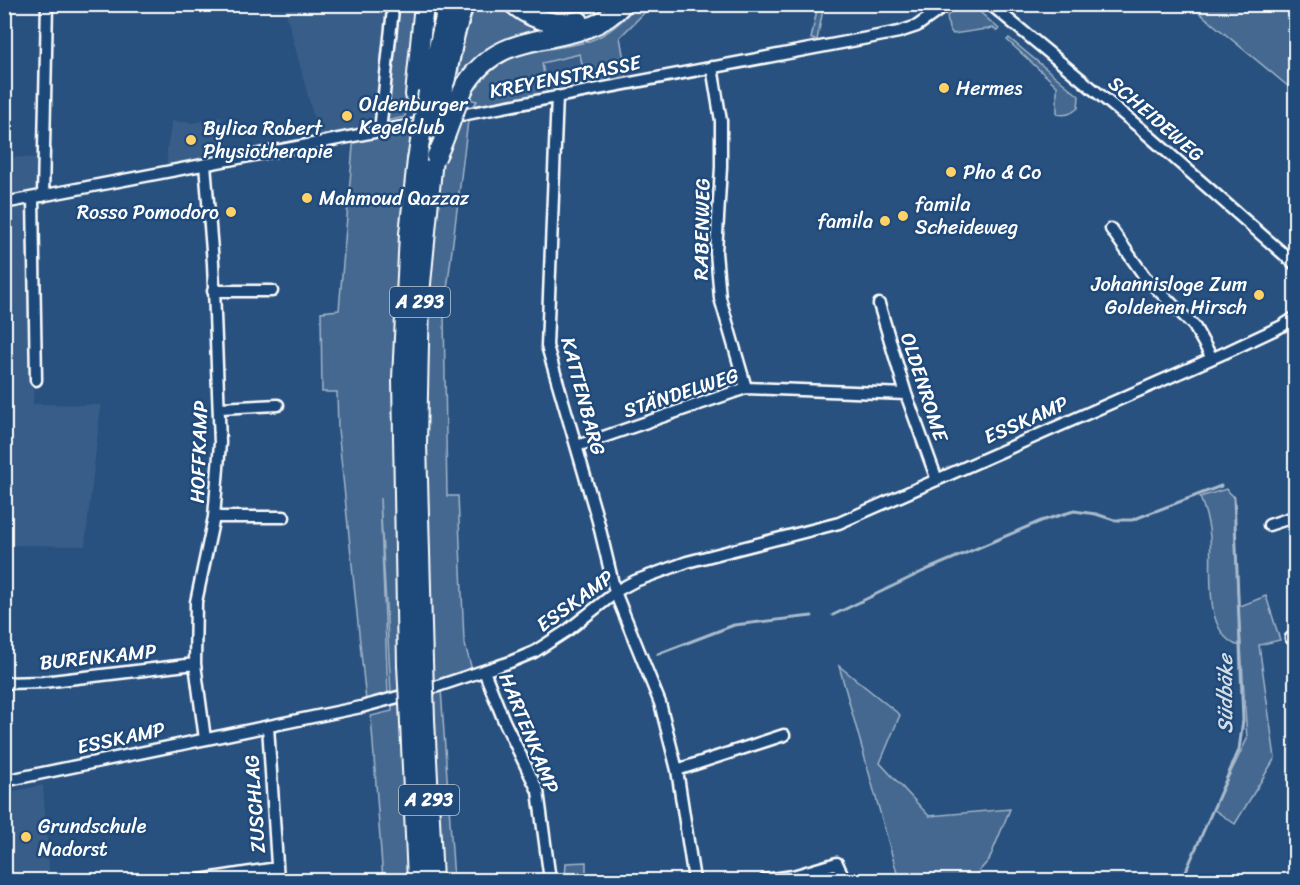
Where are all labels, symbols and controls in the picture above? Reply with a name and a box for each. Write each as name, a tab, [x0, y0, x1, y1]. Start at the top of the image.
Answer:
street label: KREYENSTRASSE	[486, 45, 646, 109]
street label: SCHEIDEWEG	[1100, 67, 1212, 171]
place label: Hermes	[956, 71, 1023, 106]
marker: Hermes	[937, 81, 951, 95]
place label: Oldenburger Kegelclub	[359, 87, 469, 145]
marker: Oldenburger Kegelclub	[340, 109, 354, 123]
place label: Bylica Robert Physiotherapie	[203, 111, 333, 169]
marker: Bylica Robert Physiotherapie	[184, 133, 198, 147]
place label: Pho & Co	[963, 155, 1042, 190]
marker: Pho & Co	[944, 165, 958, 179]
street label: RABENWEG	[684, 178, 720, 280]
place label: Mahmoud Qazzaz	[319, 181, 470, 216]
place label: famila Scheideweg	[915, 187, 1018, 245]
marker: Mahmoud Qazzaz	[300, 191, 314, 205]
place label: Rosso Pomodoro	[77, 195, 219, 230]
place label: famila	[817, 204, 873, 239]
marker: Rosso Pomodoro	[224, 205, 238, 219]
marker: famila Scheideweg	[896, 209, 910, 223]
marker: famila	[878, 214, 892, 228]
place label: Johannisloge Zum Goldenen Hirsch	[1090, 267, 1247, 325]
road number: A 293	[390, 287, 450, 317]
marker: Johannisloge Zum Goldenen Hirsch	[1252, 288, 1266, 302]
street label: OLDENROME	[890, 328, 959, 448]
street label: KATTENBARG	[550, 333, 616, 459]
street label: STÄNDELWEG	[619, 358, 744, 428]
street label: ESSKAMP	[978, 386, 1074, 454]
street label: HOFFKAMP	[180, 400, 218, 504]
street label: ESSKAMP	[529, 560, 622, 641]
street label: BURENKAMP	[38, 633, 158, 681]
water label: Südbäke	[1206, 652, 1244, 734]
street label: HARTENKAMP	[489, 667, 569, 799]
street label: ESSKAMP	[74, 712, 169, 764]
street label: ZUSCHLAG	[234, 754, 276, 854]
road number: A 293	[399, 785, 459, 815]
place label: Grundschule Nadorst	[38, 809, 147, 867]
marker: Grundschule Nadorst	[19, 830, 33, 844]

